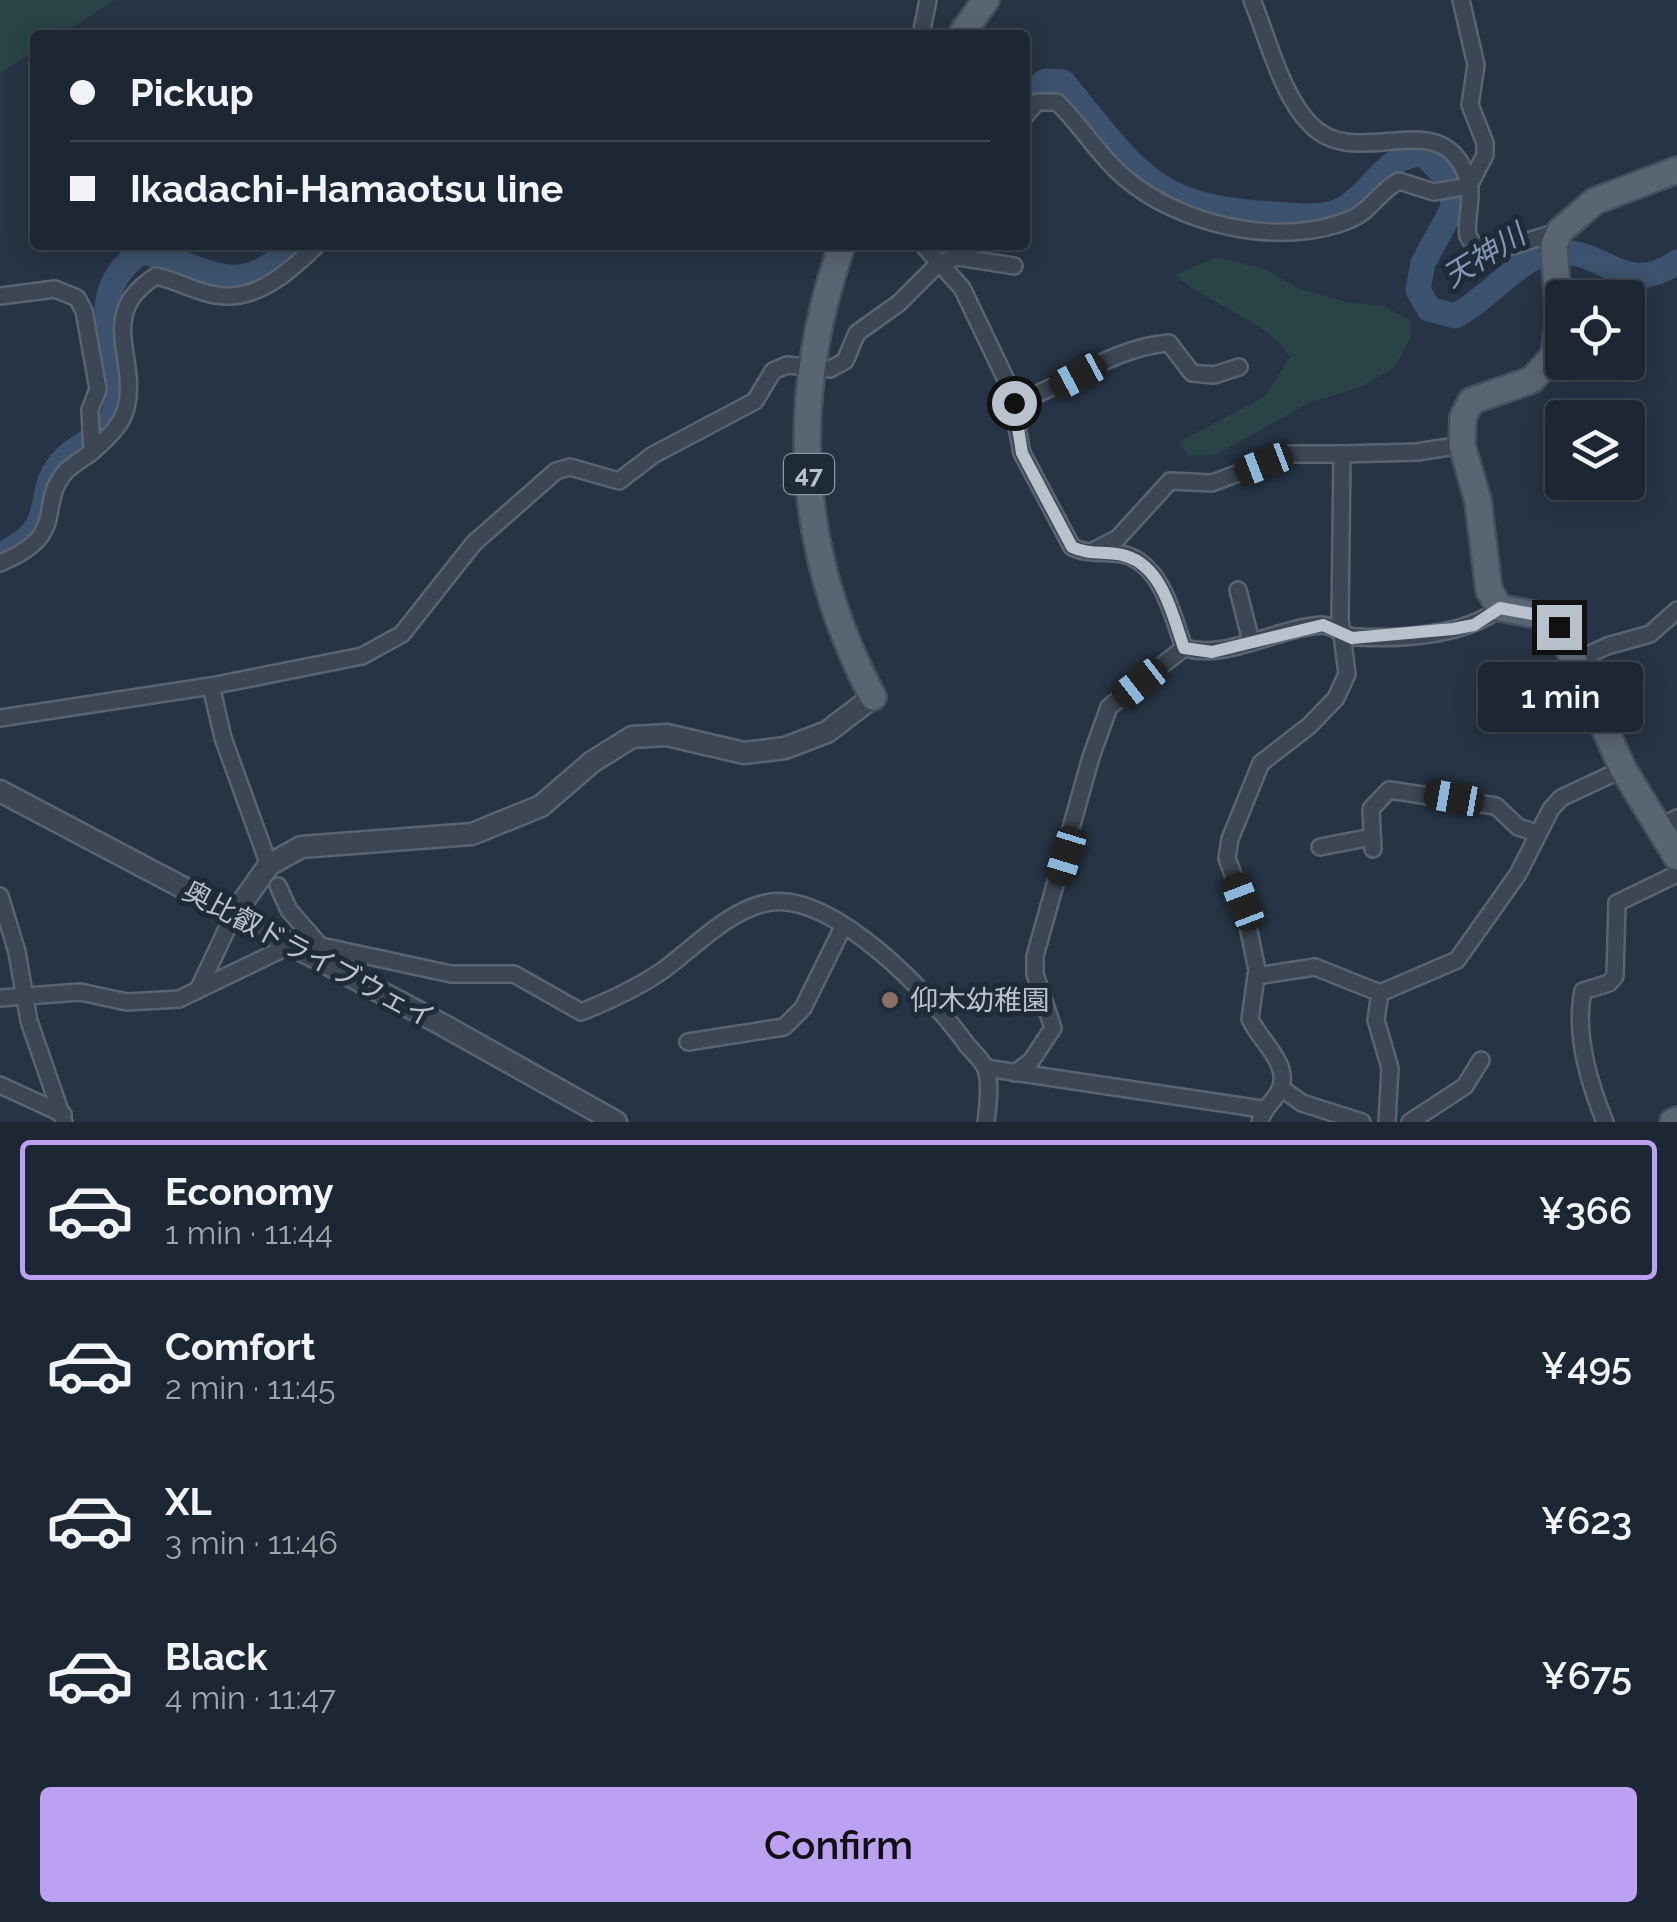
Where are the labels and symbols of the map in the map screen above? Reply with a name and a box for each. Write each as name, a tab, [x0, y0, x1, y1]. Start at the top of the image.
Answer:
water label: 天神川	[1436, 215, 1534, 294]
car	[1044, 349, 1112, 403]
route start	[992, 381, 1037, 426]
car	[1231, 439, 1297, 489]
road number: 47	[784, 454, 834, 494]
route end	[1537, 605, 1582, 650]
car	[1107, 653, 1173, 713]
callout: 1 min	[1476, 662, 1642, 732]
car	[1422, 778, 1486, 818]
car	[1043, 823, 1089, 889]
car	[1218, 869, 1268, 935]
street label: 奥比叡ドライブウェイ	[177, 874, 440, 1035]
place label: 仰木幼稚園	[910, 984, 1050, 1017]
marker: 仰木幼稚園	[879, 989, 901, 1011]

